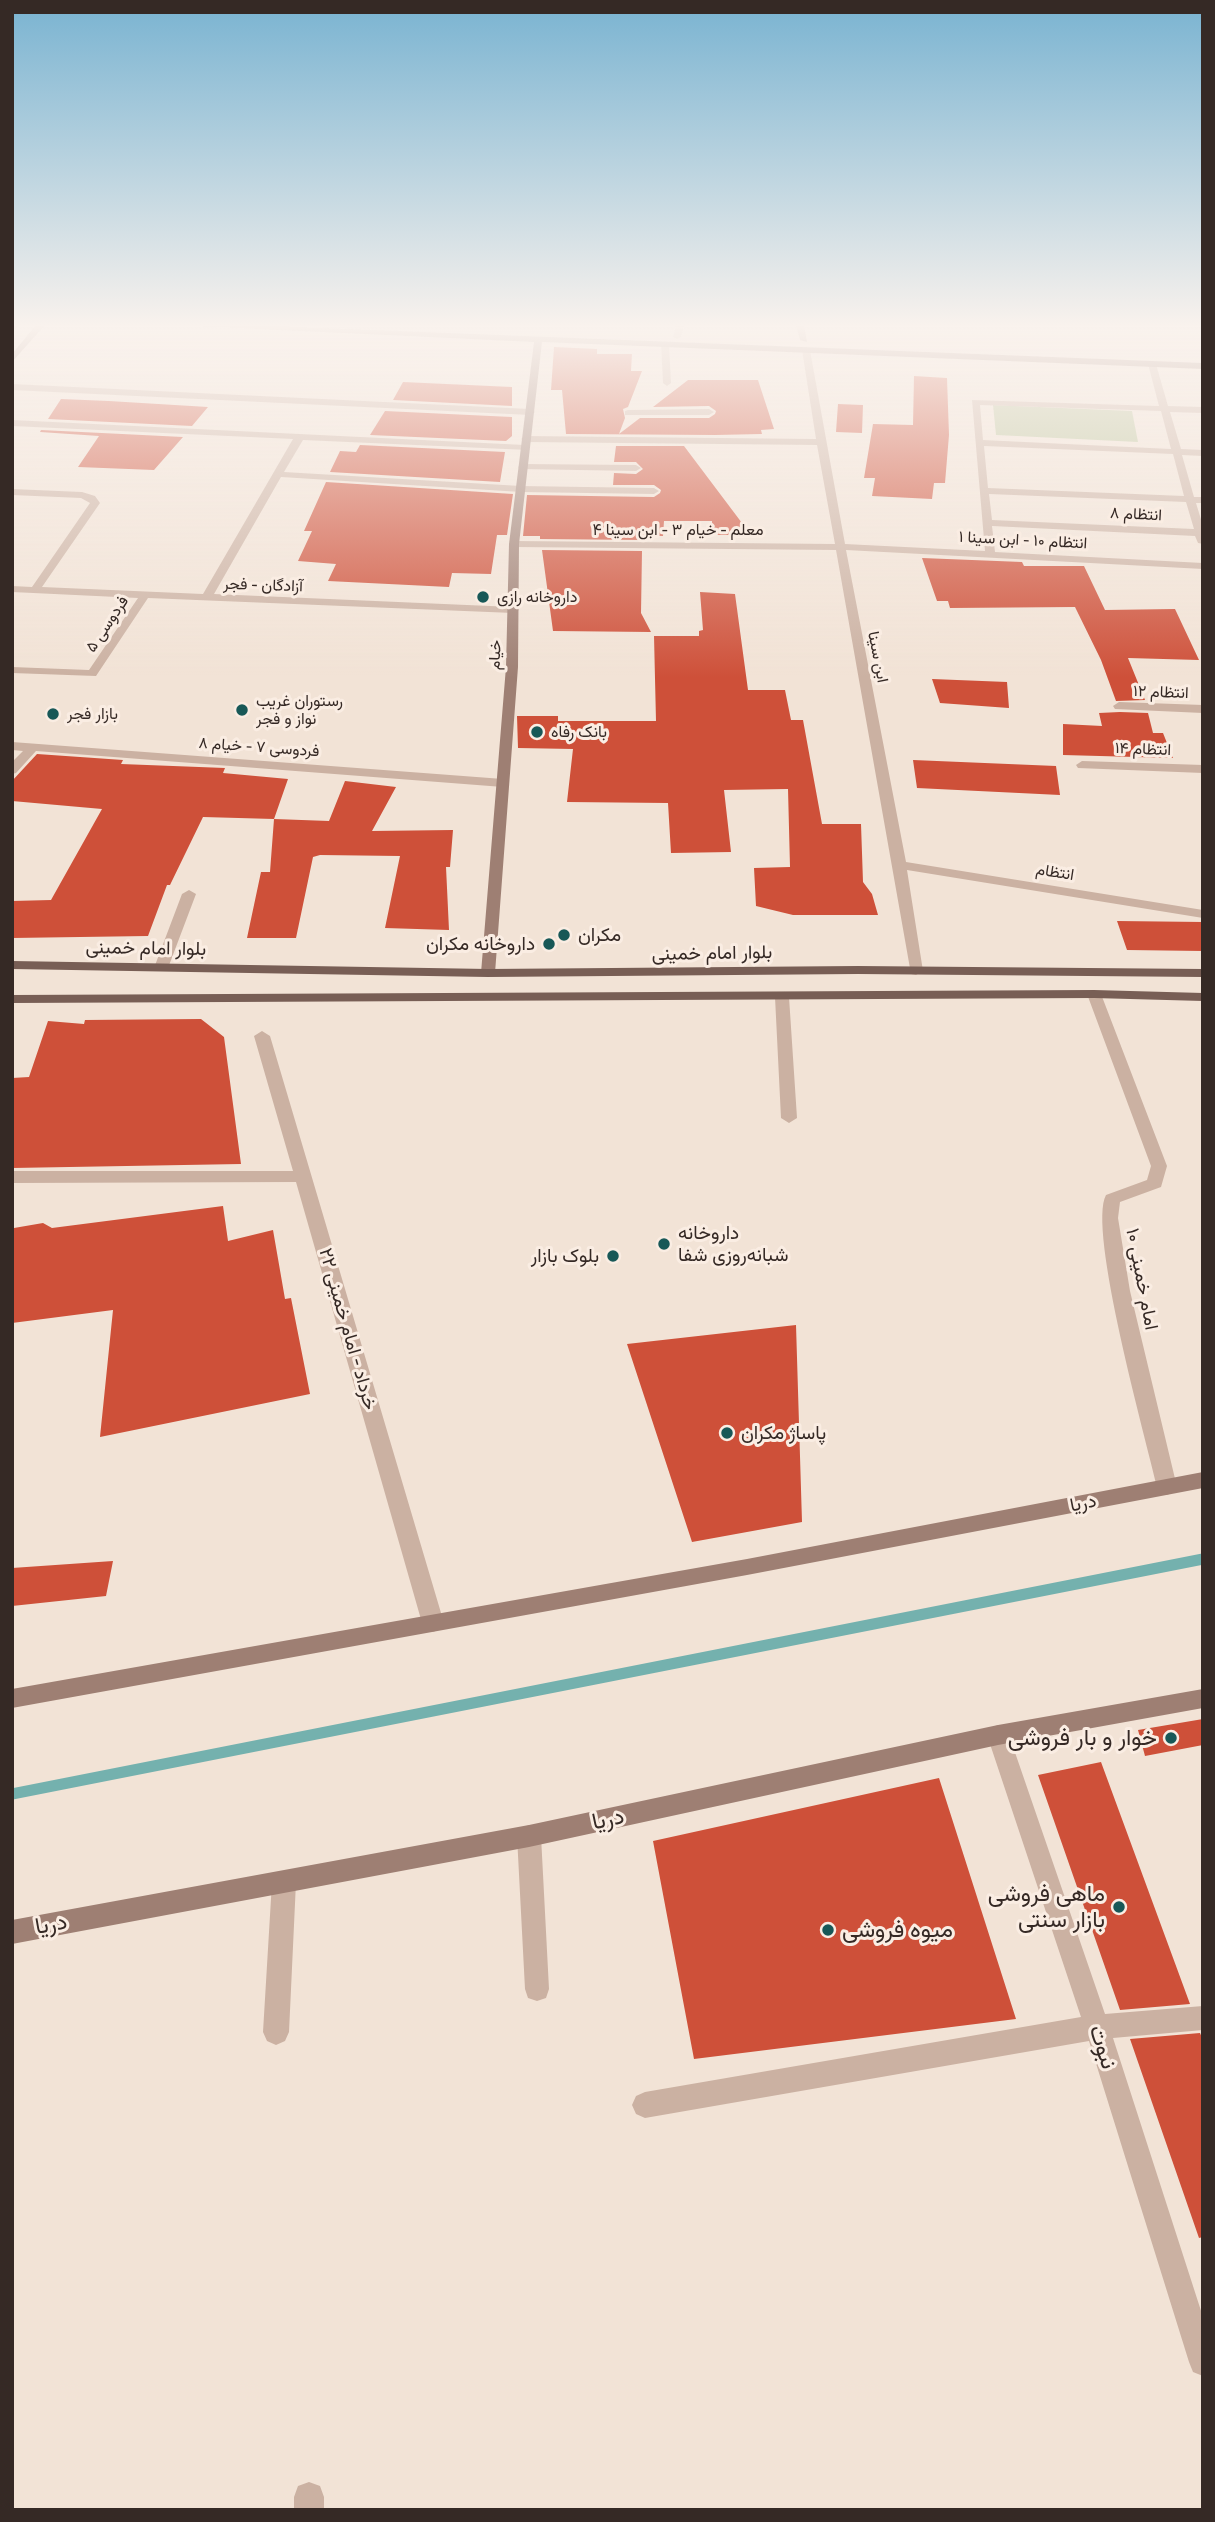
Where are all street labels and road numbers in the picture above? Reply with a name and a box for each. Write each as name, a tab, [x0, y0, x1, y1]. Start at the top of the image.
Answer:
street label: انتظام ۸	[1110, 503, 1162, 525]
street label: معلم - خیام ۳ - ابن سینا ۴	[593, 520, 763, 540]
street label: انتظام ۱۰ - ابن سینا ۱	[958, 527, 1088, 553]
street label: آزادگان - فجر	[223, 574, 303, 596]
street label: فردوسی ۵	[81, 592, 133, 656]
street label: ابن سینا	[864, 630, 892, 684]
street label: خیام	[485, 640, 505, 670]
street label: انتظام ۱۲	[1133, 681, 1189, 703]
street label: فردوسی ۷ - خیام ۸	[198, 733, 320, 761]
street label: انتظام ۱۴	[1115, 738, 1171, 760]
street label: انتظام	[1034, 860, 1076, 884]
street label: بلوار امام خمینی	[86, 936, 206, 960]
street label: بلوار امام خمینی	[652, 941, 772, 965]
street label: امام خمینی ۱۰	[1121, 1226, 1163, 1332]
street label: خرداد - امام خمینی ۲۲	[314, 1245, 382, 1413]
street label: دریا	[1068, 1489, 1098, 1517]
street label: دریا	[589, 1802, 627, 1836]
street label: دریا	[33, 1908, 69, 1940]
street label: نبوت	[1083, 2021, 1123, 2073]

